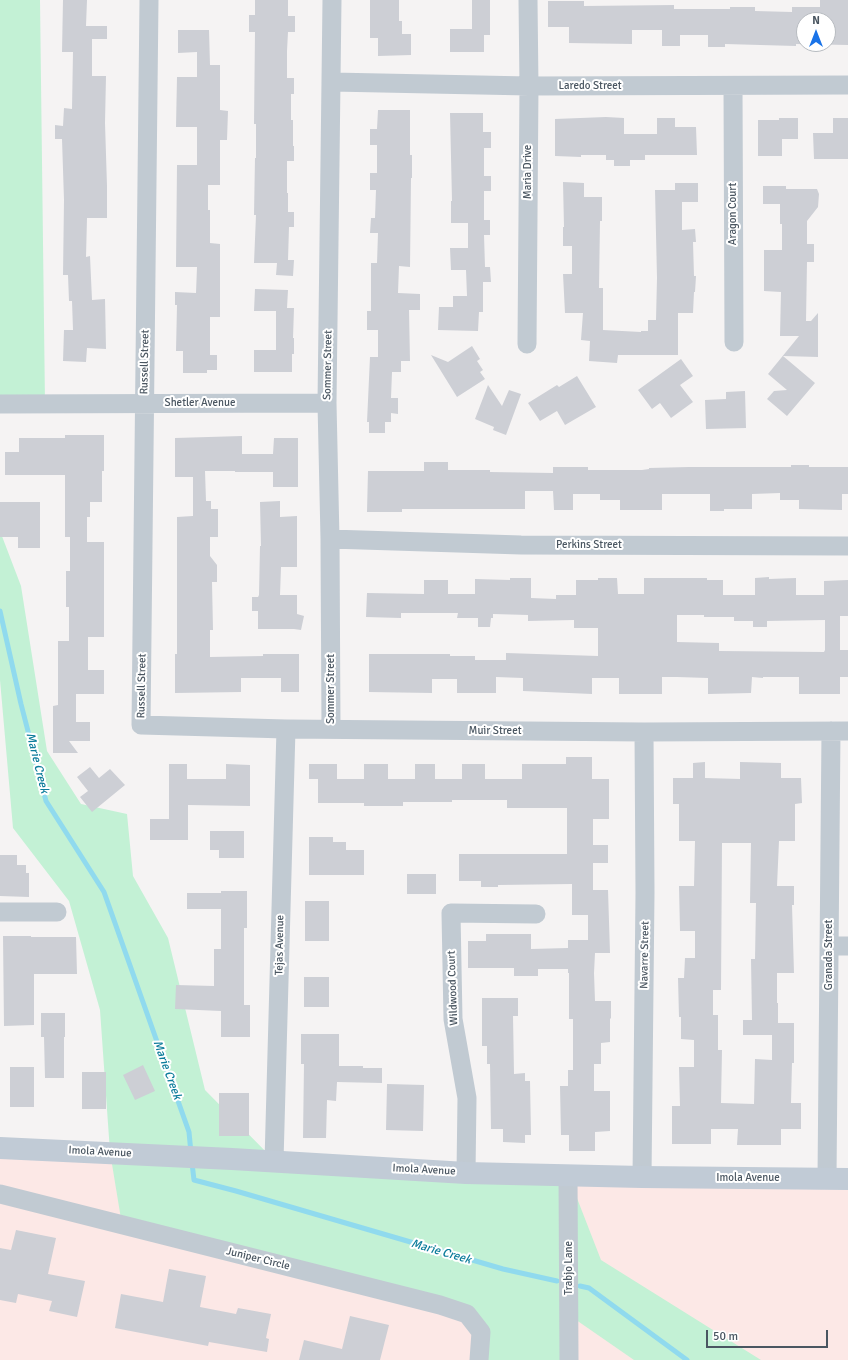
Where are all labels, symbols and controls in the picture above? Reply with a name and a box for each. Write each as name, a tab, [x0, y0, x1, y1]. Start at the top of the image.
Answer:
north arrow	[796, 12, 836, 52]
text: N	[812, 14, 820, 27]
street label: Laredo Street	[558, 79, 622, 93]
street label: Maria Drive	[521, 145, 535, 199]
street label: Aragon Court	[726, 183, 740, 245]
street label: Russell Street	[138, 329, 152, 395]
street label: Sommer Street	[321, 330, 335, 400]
street label: Shetler Avenue	[165, 396, 235, 410]
street label: Perkins Street	[556, 538, 622, 552]
street label: Russell Street	[135, 653, 149, 719]
street label: Sommer Street	[324, 654, 338, 724]
street label: Muir Street	[469, 724, 521, 738]
water label: Marie Creek	[23, 731, 51, 795]
street label: Tejas Avenue	[273, 915, 287, 975]
street label: Granada Street	[822, 920, 836, 990]
street label: Navarre Street	[638, 921, 652, 989]
street label: Wildwood Court	[445, 950, 461, 1026]
water label: Marie Creek	[150, 1039, 184, 1101]
street label: Imola Avenue	[68, 1144, 132, 1160]
street label: Imola Avenue	[392, 1162, 456, 1178]
street label: Imola Avenue	[716, 1171, 780, 1185]
water label: Marie Creek	[409, 1237, 473, 1267]
street label: Trabjo Lane	[562, 1241, 576, 1295]
street label: Juniper Circle	[225, 1245, 291, 1273]
scale bar	[708, 1322, 830, 1348]
text: 50 m	[713, 1329, 738, 1344]

